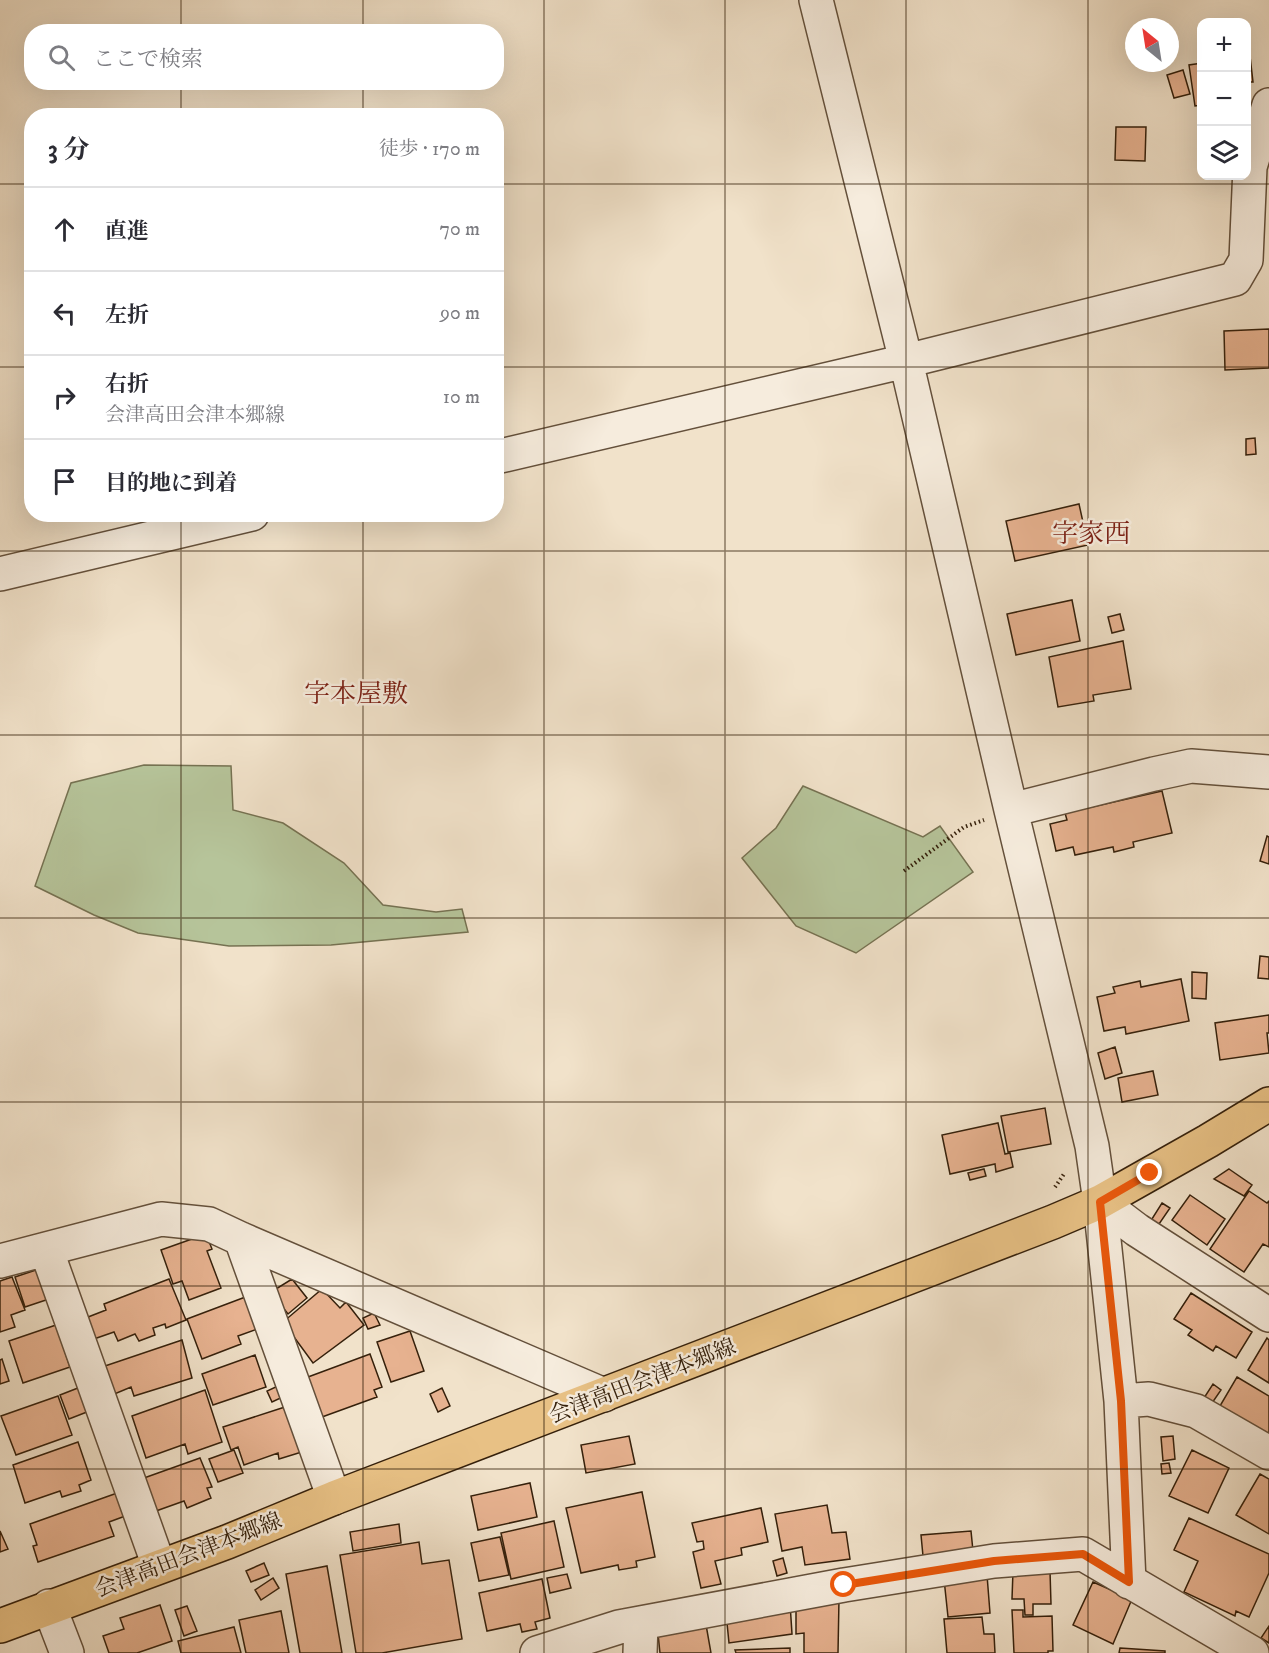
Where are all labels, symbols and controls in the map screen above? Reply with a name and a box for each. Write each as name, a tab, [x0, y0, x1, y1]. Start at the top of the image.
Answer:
north arrow	[1125, 18, 1179, 72]
map controls	[1197, 18, 1251, 180]
button: +	[1197, 18, 1251, 72]
search box	[24, 24, 504, 90]
icon: search	[45, 41, 78, 74]
text: ここで検索	[93, 46, 203, 73]
button: −	[1197, 72, 1251, 126]
button: layers	[1197, 126, 1251, 180]
text: 3 分	[48, 134, 89, 167]
text: 徒歩 · 170 m	[379, 137, 480, 162]
icon: ahead	[48, 213, 81, 246]
text: 70 m	[439, 217, 480, 242]
text: 直進	[105, 218, 149, 245]
icon: left	[48, 297, 81, 330]
text: 90 m	[440, 301, 480, 326]
text: 左折	[105, 302, 149, 329]
text: 右折	[105, 371, 149, 398]
icon: right	[48, 381, 81, 414]
text: 10 m	[443, 385, 480, 410]
text: 会津高田会津本郷線	[105, 403, 285, 428]
icon: arrive	[48, 465, 81, 498]
text: 目的地に到着	[105, 470, 237, 497]
district label: 字家西	[1052, 518, 1130, 551]
district label: 字本屋敷	[304, 678, 408, 711]
route end	[1136, 1159, 1162, 1185]
street label: 会津高田会津本郷線	[545, 1333, 740, 1429]
street label: 会津高田会津本郷線	[91, 1507, 286, 1603]
route start	[830, 1571, 856, 1597]

